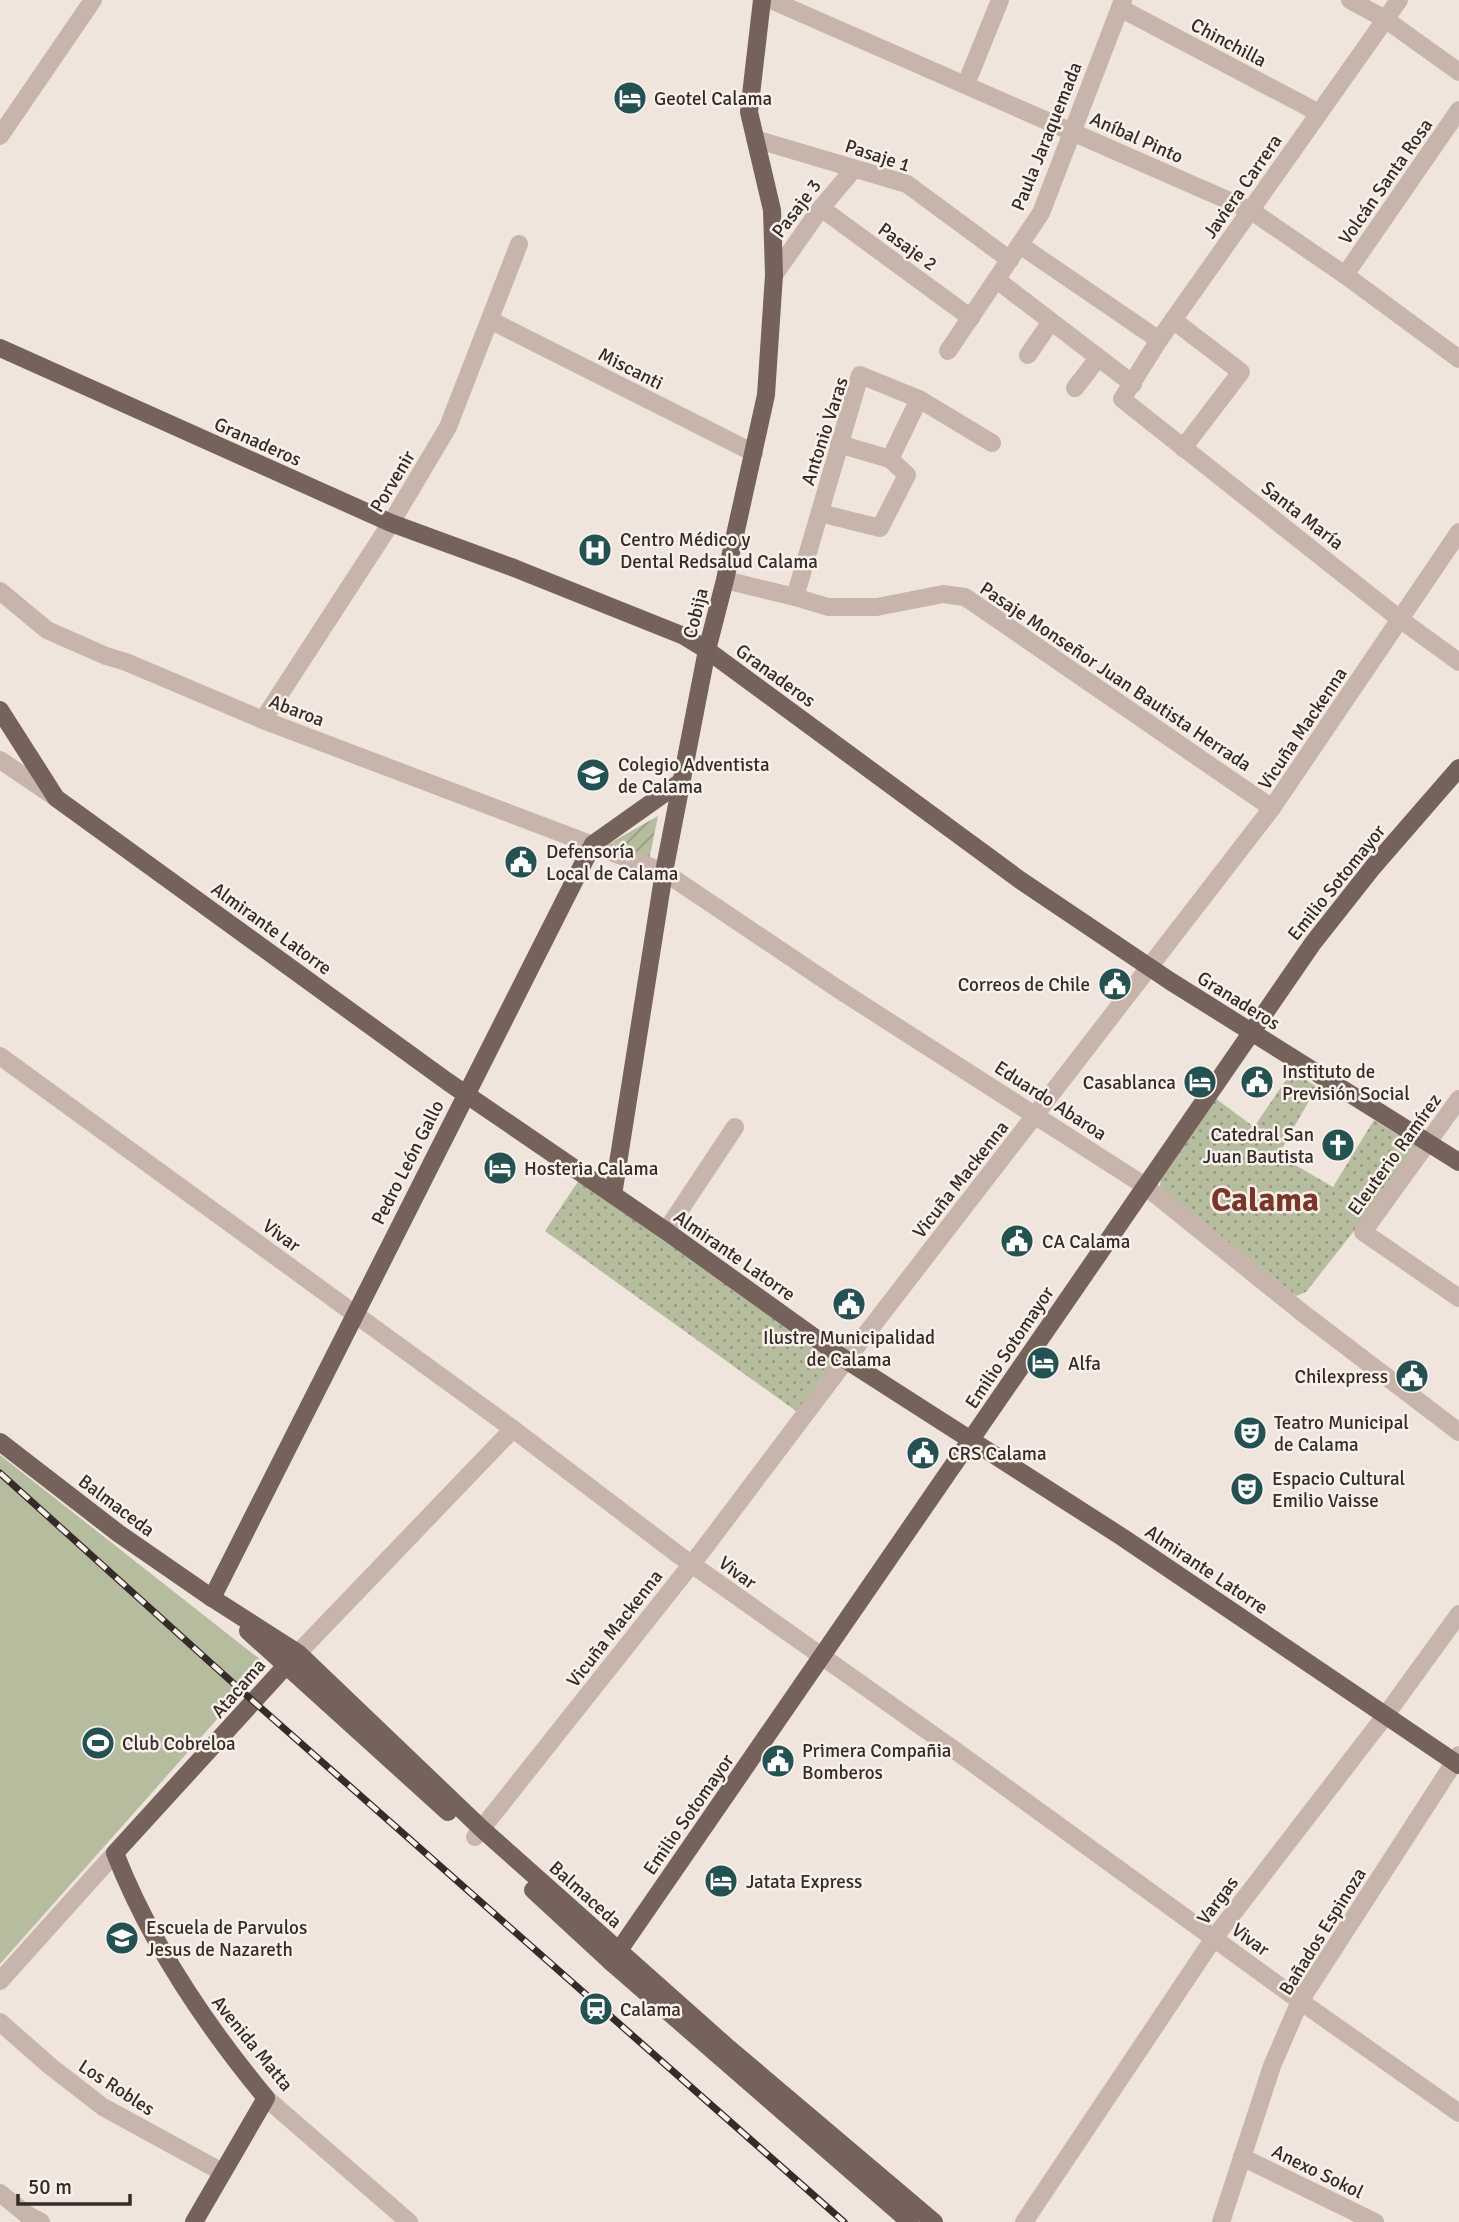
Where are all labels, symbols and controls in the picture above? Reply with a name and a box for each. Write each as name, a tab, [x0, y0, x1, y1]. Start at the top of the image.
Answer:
street label: Chinchilla	[1187, 13, 1271, 73]
street label: Paula Jaraquemada	[1006, 59, 1088, 214]
hotel icon: Geotel Calama	[611, 79, 649, 117]
place label: Geotel Calama	[654, 87, 772, 111]
street label: Aníbal Pinto	[1086, 107, 1187, 169]
street label: Volcán Santa Rosa	[1333, 114, 1438, 249]
street label: Javiera Carrera	[1198, 130, 1288, 243]
street label: Pasaje 1	[842, 134, 913, 178]
street label: Pasaje 3	[767, 175, 827, 243]
street label: Pasaje 2	[873, 217, 942, 276]
street label: Miscanti	[594, 342, 667, 395]
street label: Antonio Varas	[796, 374, 854, 489]
street label: Granaderos	[210, 412, 305, 472]
street label: Porvenir	[365, 446, 421, 517]
street label: Santa María	[1256, 476, 1348, 555]
place label: Centro Médico y Dental Redsalud Calama	[620, 528, 818, 574]
hospital icon: Centro Médico y Dental Redsalud Calama	[576, 531, 614, 569]
street label: Pasaje Monseñor Juan Bautista Herrada	[975, 577, 1256, 777]
street label: Cobija	[678, 585, 714, 641]
street label: Granaderos	[731, 639, 820, 713]
street label: Vicuña Mackenna	[1253, 663, 1353, 794]
street label: Abaroa	[266, 689, 328, 732]
place label: Colegio Adventista de Calama	[618, 753, 770, 799]
school or university icon: Colegio Adventista de Calama	[574, 756, 612, 794]
street label: Emilio Sotomayor	[1283, 820, 1391, 946]
place label: Defensoría Local de Calama	[546, 840, 678, 886]
public building icon: Defensoría Local de Calama	[502, 843, 540, 881]
street label: Almirante Latorre	[207, 877, 336, 981]
public building icon: Correos de Chile	[1096, 965, 1134, 1003]
street label: Granaderos	[1193, 966, 1284, 1036]
place label: Correos de Chile	[958, 973, 1090, 997]
street label: Eduardo Abaroa	[990, 1056, 1111, 1146]
place label: Instituto de Previsión Social	[1282, 1060, 1410, 1106]
hotel icon: Casablanca	[1181, 1063, 1219, 1101]
public building icon: Instituto de Previsión Social	[1238, 1063, 1276, 1101]
place label: Casablanca	[1083, 1071, 1176, 1095]
street label: Eleuterio Ramírez	[1343, 1089, 1447, 1220]
street label: Pedro León Gallo	[366, 1096, 450, 1229]
street label: Vicuña Mackenna	[907, 1116, 1014, 1243]
place label: Catedral San Juan Bautista	[1203, 1123, 1314, 1169]
church icon: Catedral San Juan Bautista	[1319, 1126, 1357, 1164]
hotel icon: Hosteria Calama	[481, 1149, 519, 1187]
place label: Hosteria Calama	[524, 1157, 658, 1181]
district label: Calama	[1211, 1180, 1319, 1221]
street label: Almirante Latorre	[669, 1205, 800, 1307]
street label: Vivar	[258, 1214, 305, 1258]
public building icon: CA Calama	[998, 1222, 1036, 1260]
place label: CA Calama	[1042, 1230, 1130, 1254]
street label: Emilio Sotomayor	[960, 1282, 1060, 1413]
public building icon: Ilustre Municipalidad de Calama	[830, 1285, 868, 1323]
place label: Ilustre Municipalidad de Calama	[763, 1326, 935, 1372]
hotel icon: Alfa	[1024, 1344, 1062, 1382]
place label: Alfa	[1068, 1352, 1101, 1376]
public building icon: Chilexpress	[1393, 1357, 1431, 1395]
place label: Chilexpress	[1295, 1365, 1388, 1389]
place label: Teatro Municipal de Calama	[1274, 1411, 1409, 1457]
theatre icon: Teatro Municipal de Calama	[1231, 1414, 1269, 1452]
public building icon: CRS Calama	[904, 1434, 942, 1472]
place label: CRS Calama	[948, 1442, 1047, 1466]
place label: Espacio Cultural Emilio Vaisse	[1272, 1467, 1405, 1513]
street label: Balmaceda	[73, 1469, 159, 1542]
theatre icon: Espacio Cultural Emilio Vaisse	[1228, 1470, 1266, 1508]
street label: Almirante Latorre	[1140, 1520, 1272, 1620]
street label: Vivar	[714, 1551, 761, 1595]
street label: Vicuña Mackenna	[561, 1565, 668, 1692]
street label: Atacama	[206, 1654, 271, 1723]
sports icon: Club Cobreloa	[79, 1724, 117, 1762]
place label: Club Cobreloa	[122, 1732, 236, 1756]
place label: Primera Compañia Bomberos	[802, 1739, 951, 1785]
public building icon: Primera Compañia Bomberos	[759, 1742, 797, 1780]
street label: Emilio Sotomayor	[638, 1749, 739, 1880]
street label: Balmaceda	[544, 1856, 627, 1934]
hotel icon: Jatata Express	[702, 1862, 740, 1900]
street label: Bañados Espinoza	[1274, 1863, 1372, 2000]
place label: Jatata Express	[746, 1870, 862, 1894]
street label: Vargas	[1192, 1872, 1244, 1930]
place label: Escuela de Parvulos Jesus de Nazareth	[146, 1916, 307, 1962]
street label: Vivar	[1227, 1918, 1274, 1962]
school or university icon: Escuela de Parvulos Jesus de Nazareth	[103, 1919, 141, 1957]
station icon: Calama	[577, 1990, 615, 2028]
street label: Avenida Matta	[206, 1991, 298, 2096]
place label: Calama	[620, 1998, 681, 2022]
street label: Los Robles	[74, 2054, 159, 2121]
street label: Anexo Sokol	[1268, 2139, 1367, 2204]
scale bar	[18, 2162, 130, 2206]
text: 50 m	[28, 2174, 72, 2200]

